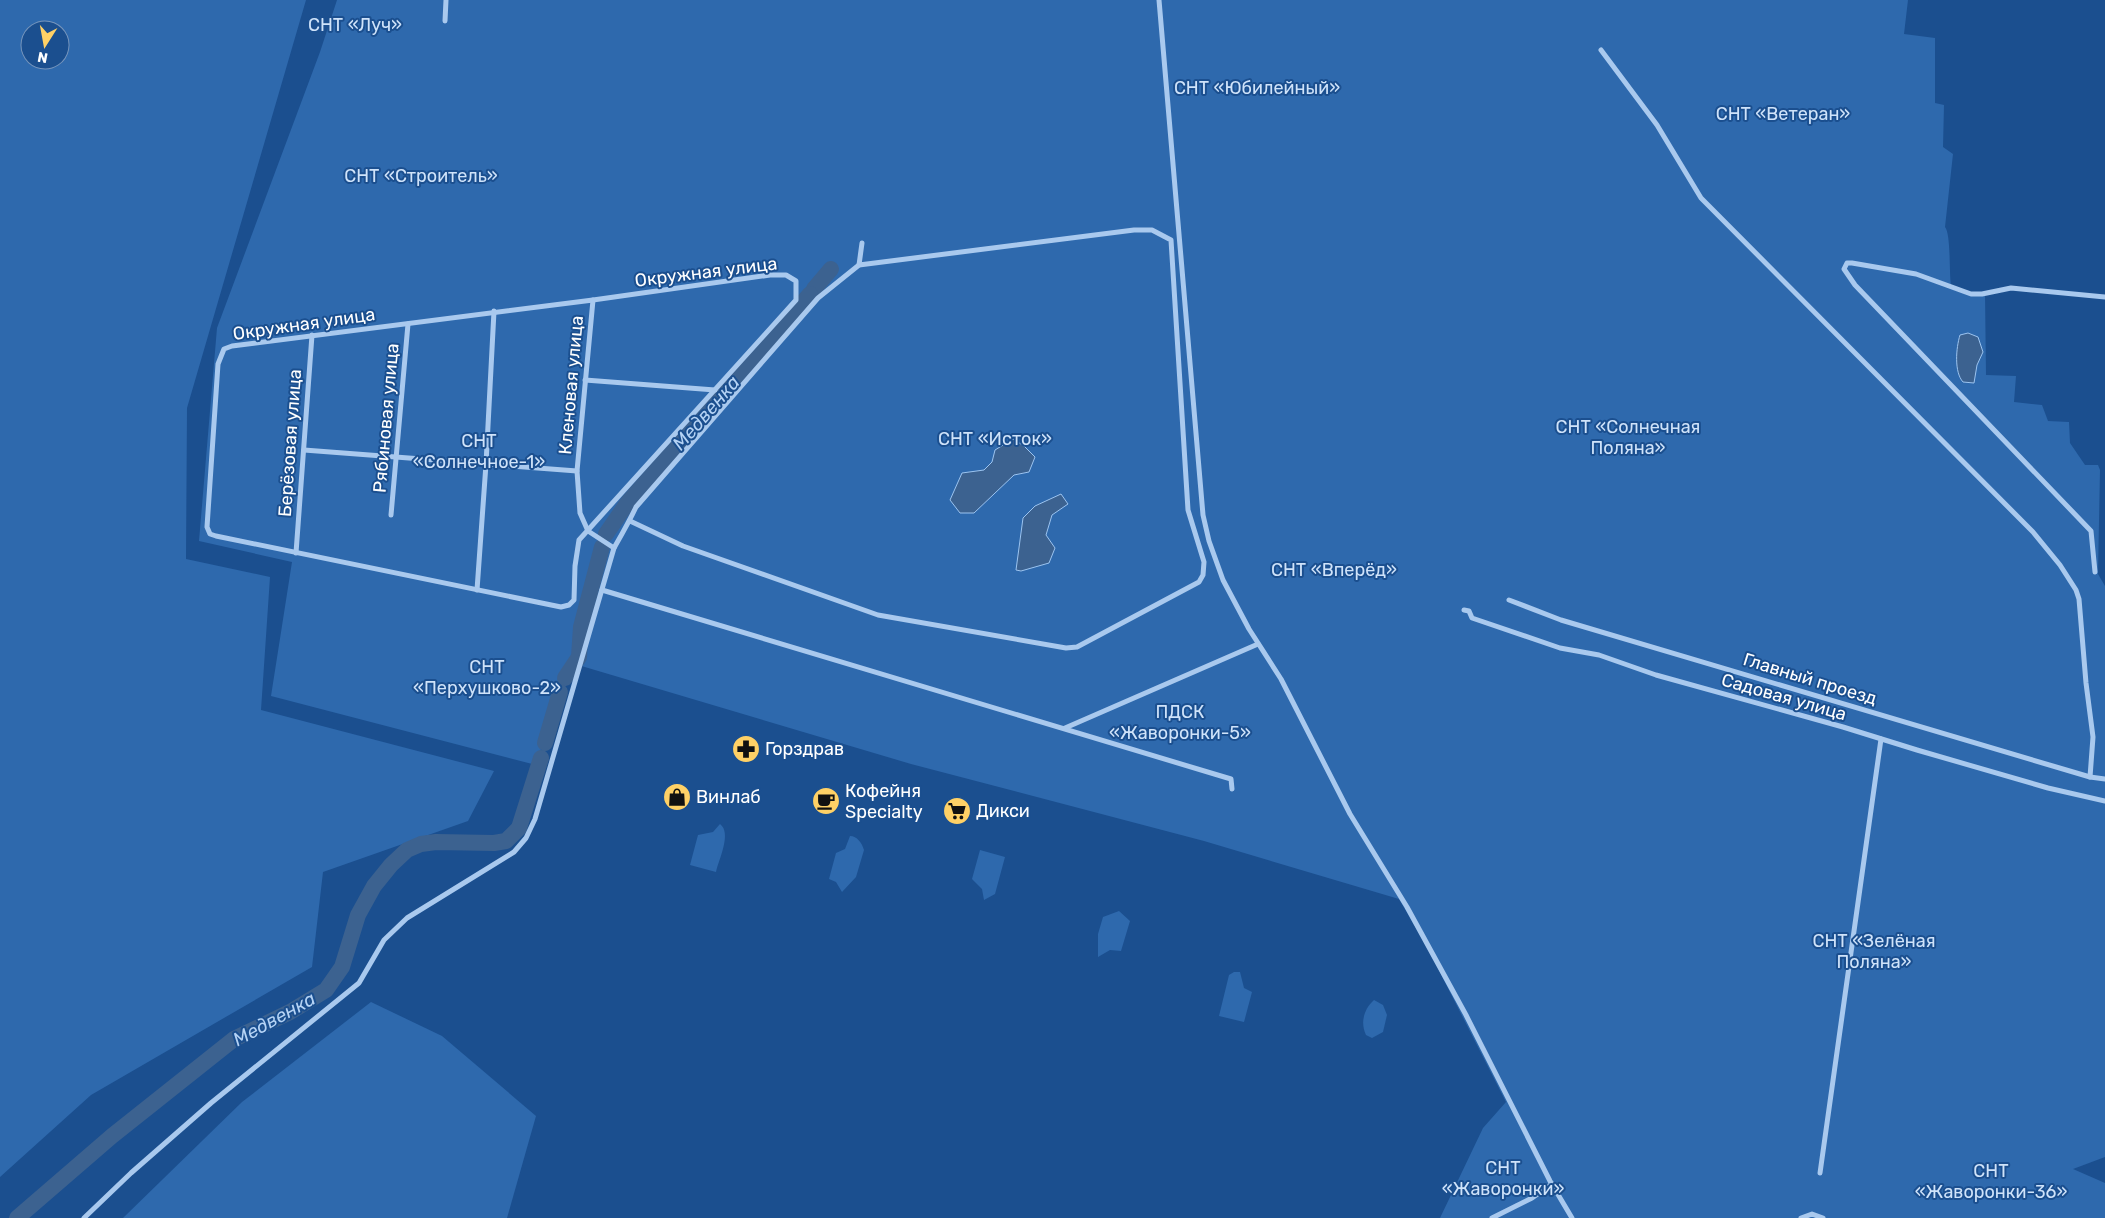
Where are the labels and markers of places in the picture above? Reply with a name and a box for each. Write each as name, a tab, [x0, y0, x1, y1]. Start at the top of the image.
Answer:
pharmacy icon: Горздрав	[731, 734, 761, 764]
place label: Горздрав	[765, 738, 844, 760]
place label: Кофейня Specialty	[845, 780, 923, 823]
shop icon: Винлаб	[662, 782, 692, 812]
place label: Винлаб	[696, 786, 761, 808]
cafe icon: Кофейня Specialty	[811, 786, 841, 816]
supermarket icon: Дикси	[942, 796, 972, 826]
place label: Дикси	[976, 800, 1030, 822]

